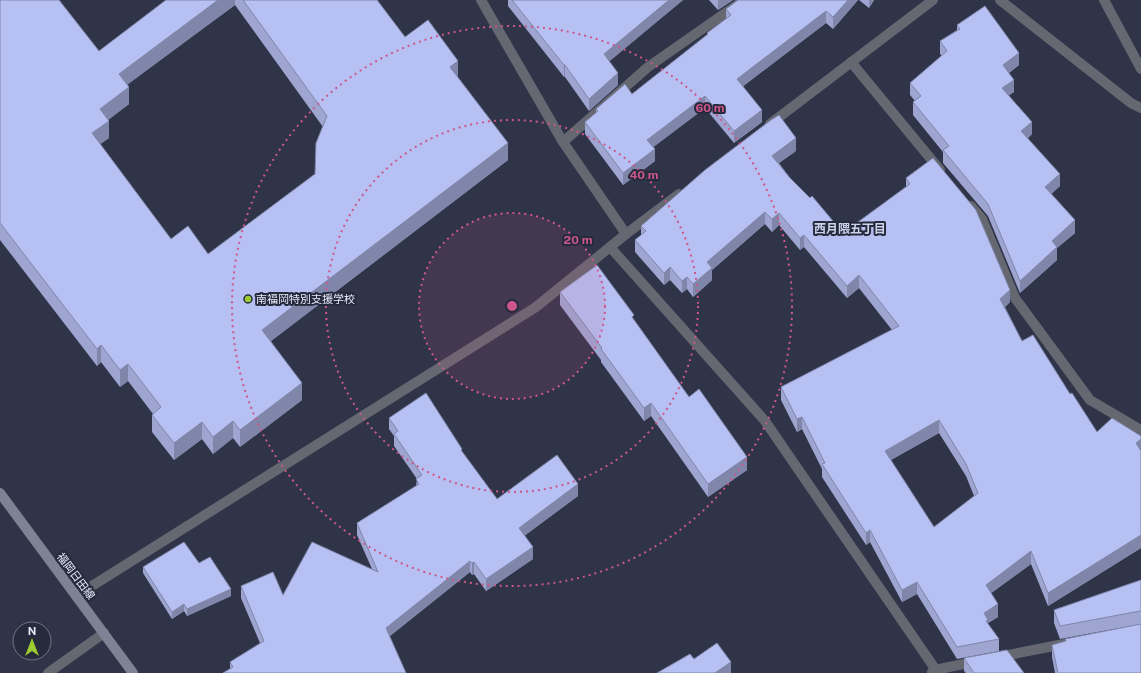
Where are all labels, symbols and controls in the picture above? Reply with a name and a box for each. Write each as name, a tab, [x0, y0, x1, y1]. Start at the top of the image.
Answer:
text: 60 m	[695, 101, 725, 115]
text: 40 m	[629, 168, 659, 182]
district label: 西月隈五丁目	[814, 222, 886, 236]
text: 20 m	[564, 233, 593, 247]
place label: 南福岡特別支援学校	[256, 293, 355, 305]
marker: 南福岡特別支援学校	[243, 294, 253, 304]
centre of rings	[505, 299, 519, 313]
street label: 福岡日田線	[55, 550, 97, 602]
north arrow	[12, 621, 52, 661]
text: N	[28, 625, 36, 637]

